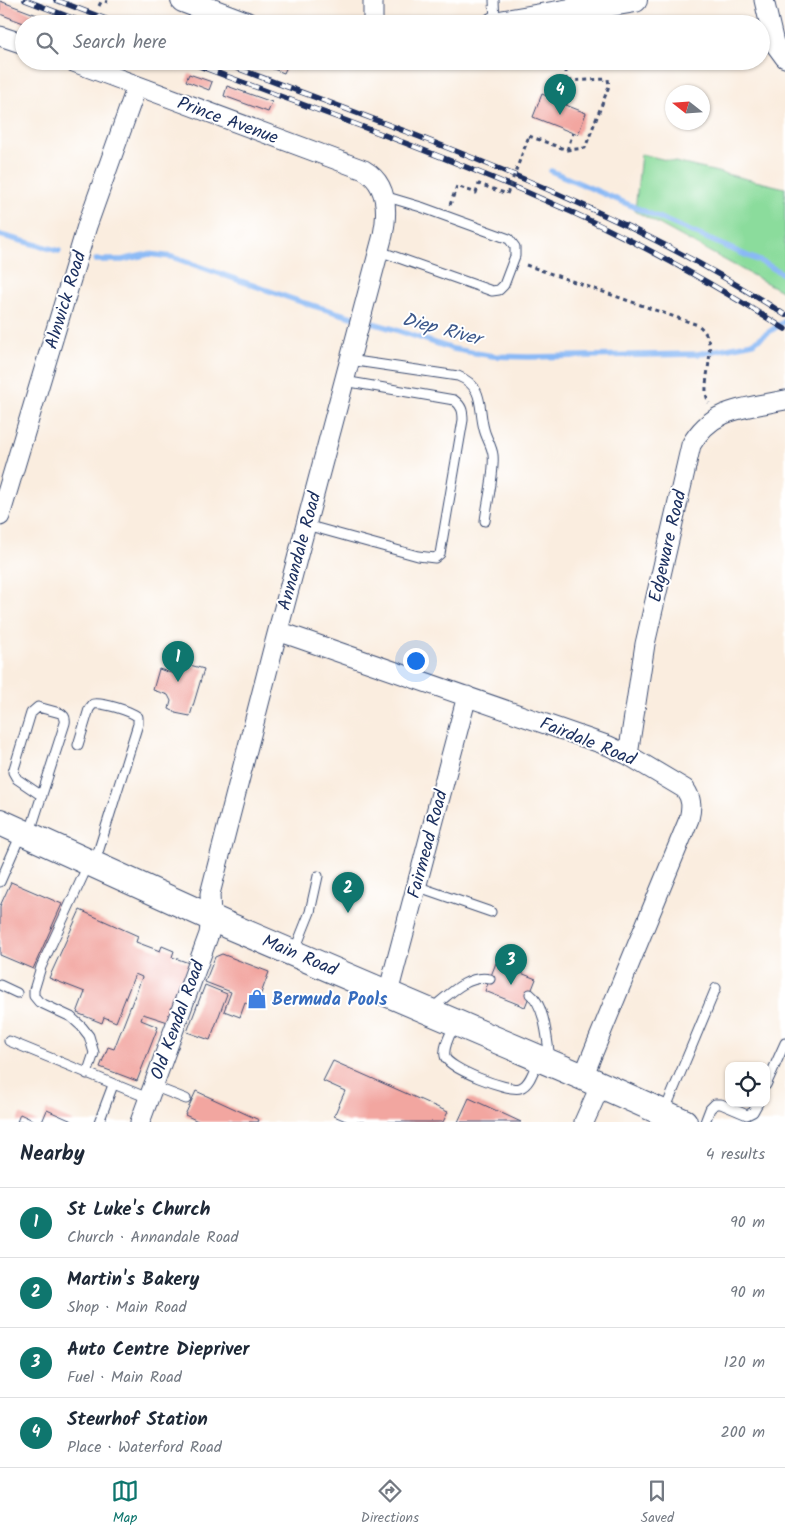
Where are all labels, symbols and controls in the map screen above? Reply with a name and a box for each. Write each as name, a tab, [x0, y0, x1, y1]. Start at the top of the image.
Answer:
search box	[15, 15, 770, 70]
text: Search here	[73, 28, 167, 58]
icon: search	[33, 29, 61, 57]
pin: 4	[544, 74, 576, 115]
north arrow	[665, 85, 710, 130]
street label: Prince Avenue	[173, 90, 282, 153]
street label: Alnwick Road	[38, 247, 95, 353]
water label: Diep River	[399, 305, 488, 356]
street label: Edgeware Road	[642, 487, 696, 605]
street label: Annandale Road	[271, 488, 330, 614]
pin: 1	[162, 641, 194, 682]
your location	[403, 648, 429, 674]
street label: Fairdale Road	[535, 710, 641, 775]
street label: Fairmead Road	[400, 786, 457, 902]
pin: 2	[332, 872, 364, 913]
street label: Main Road	[257, 927, 343, 986]
pin: 3	[495, 944, 527, 985]
street label: Old Kendal Road	[143, 956, 214, 1084]
place label: Bermuda Pools	[272, 986, 388, 1015]
shop icon: Bermuda Pools	[246, 988, 268, 1010]
map controls	[725, 1062, 770, 1107]
button: locate	[725, 1062, 770, 1107]
text: Nearby	[20, 1138, 85, 1171]
text: 4 results	[706, 1142, 765, 1167]
text: St Luke's Church	[67, 1195, 211, 1225]
text: 1	[34, 1210, 38, 1235]
text: 90 m	[730, 1210, 765, 1235]
text: Church · Annandale Road	[67, 1225, 238, 1250]
text: Martin's Bakery	[67, 1265, 199, 1295]
text: 2	[31, 1280, 41, 1305]
text: 90 m	[730, 1280, 765, 1305]
text: Shop · Main Road	[67, 1295, 187, 1320]
text: Auto Centre Diepriver	[67, 1335, 249, 1365]
text: 3	[32, 1350, 40, 1375]
text: 120 m	[724, 1350, 765, 1375]
text: Fuel · Main Road	[67, 1365, 182, 1390]
text: Steurhof Station	[67, 1405, 208, 1435]
text: 4	[32, 1420, 40, 1445]
text: 200 m	[721, 1420, 765, 1445]
text: Place · Waterford Road	[67, 1435, 222, 1460]
tab: Map	[111, 1477, 139, 1529]
tab: Directions	[361, 1477, 419, 1529]
tab: Saved	[641, 1477, 674, 1529]

